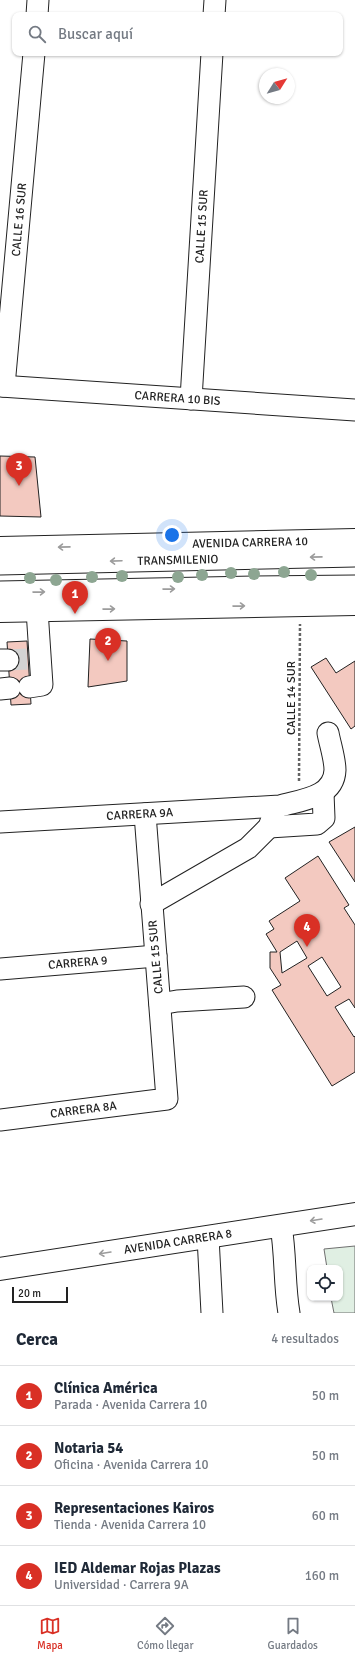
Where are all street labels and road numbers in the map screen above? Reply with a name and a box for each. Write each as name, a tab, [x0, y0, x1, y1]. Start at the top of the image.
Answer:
street label: CALLE 16 SUR	[8, 182, 30, 257]
street label: CALLE 15 SUR	[192, 189, 211, 264]
street label: CARRERA 10 BIS	[134, 388, 221, 408]
street label: AVENIDA CARRERA 10	[192, 534, 308, 551]
street label: TRANSMILENIO	[137, 552, 219, 568]
street label: CALLE 14 SUR	[284, 661, 299, 735]
street label: CARRERA 9A	[106, 805, 174, 823]
street label: CALLE 15 SUR	[145, 920, 167, 994]
street label: CARRERA 9	[47, 953, 108, 972]
street label: CARRERA 8A	[49, 1098, 118, 1121]
street label: AVENIDA CARRERA 8	[123, 1226, 233, 1257]

